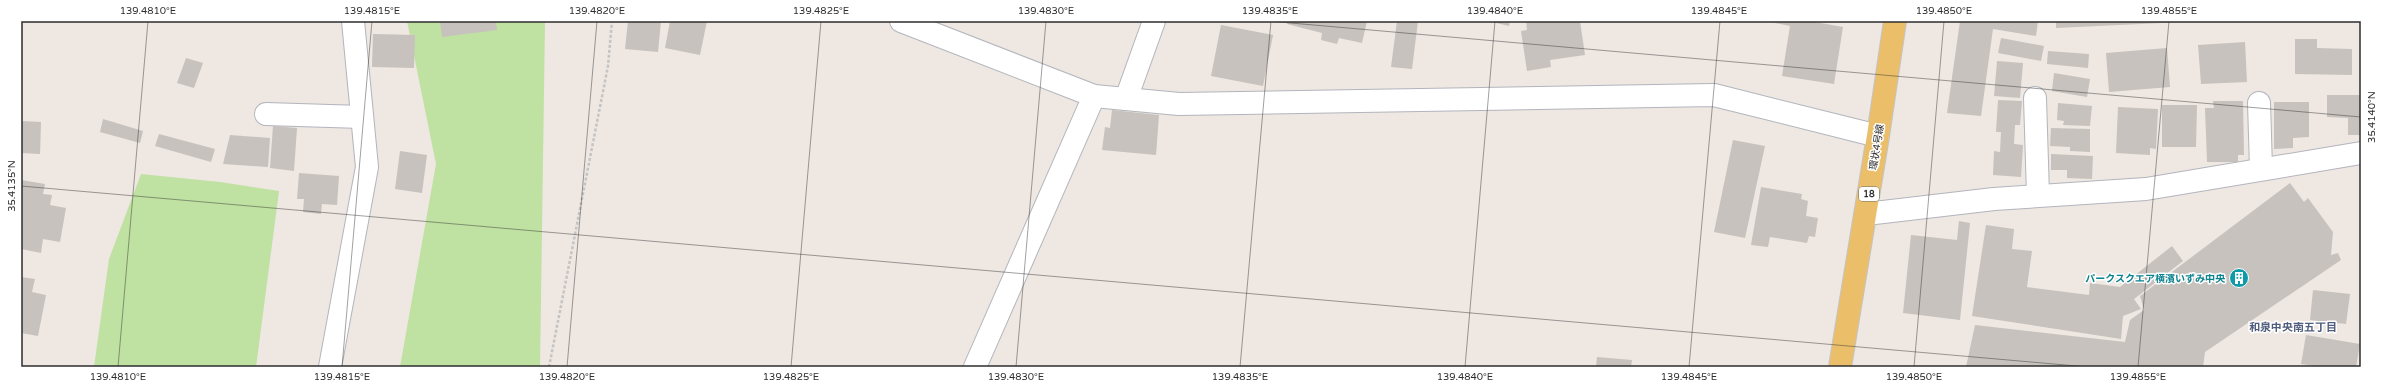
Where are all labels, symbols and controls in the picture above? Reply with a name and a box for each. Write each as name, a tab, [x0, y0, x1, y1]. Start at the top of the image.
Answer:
text: 139.4810°E	[120, 5, 176, 17]
text: 139.4815°E	[344, 5, 400, 17]
text: 139.4820°E	[569, 5, 625, 17]
text: 139.4825°E	[793, 5, 849, 17]
text: 139.4830°E	[1018, 5, 1074, 17]
text: 139.4835°E	[1242, 5, 1298, 17]
text: 139.4840°E	[1467, 5, 1523, 17]
text: 139.4845°E	[1691, 5, 1747, 17]
text: 139.4850°E	[1916, 5, 1972, 17]
text: 139.4855°E	[2141, 5, 2197, 17]
text: 35.4140°N	[2366, 91, 2378, 143]
street label: 環状4号線	[1867, 123, 1887, 171]
text: 35.4135°N	[6, 160, 18, 212]
road number: 18	[1859, 187, 1879, 201]
building icon: パークスクエア横濱いずみ中央	[2228, 267, 2250, 289]
place label: パークスクエア横濱いずみ中央	[2085, 273, 2226, 285]
district label: 和泉中央南五丁目	[2249, 321, 2337, 334]
text: 139.4810°E	[90, 371, 146, 383]
text: 139.4815°E	[314, 371, 370, 383]
text: 139.4820°E	[539, 371, 595, 383]
text: 139.4825°E	[763, 371, 819, 383]
text: 139.4830°E	[988, 371, 1044, 383]
text: 139.4835°E	[1212, 371, 1268, 383]
text: 139.4840°E	[1437, 371, 1493, 383]
text: 139.4845°E	[1661, 371, 1717, 383]
text: 139.4850°E	[1886, 371, 1942, 383]
text: 139.4855°E	[2110, 371, 2166, 383]

